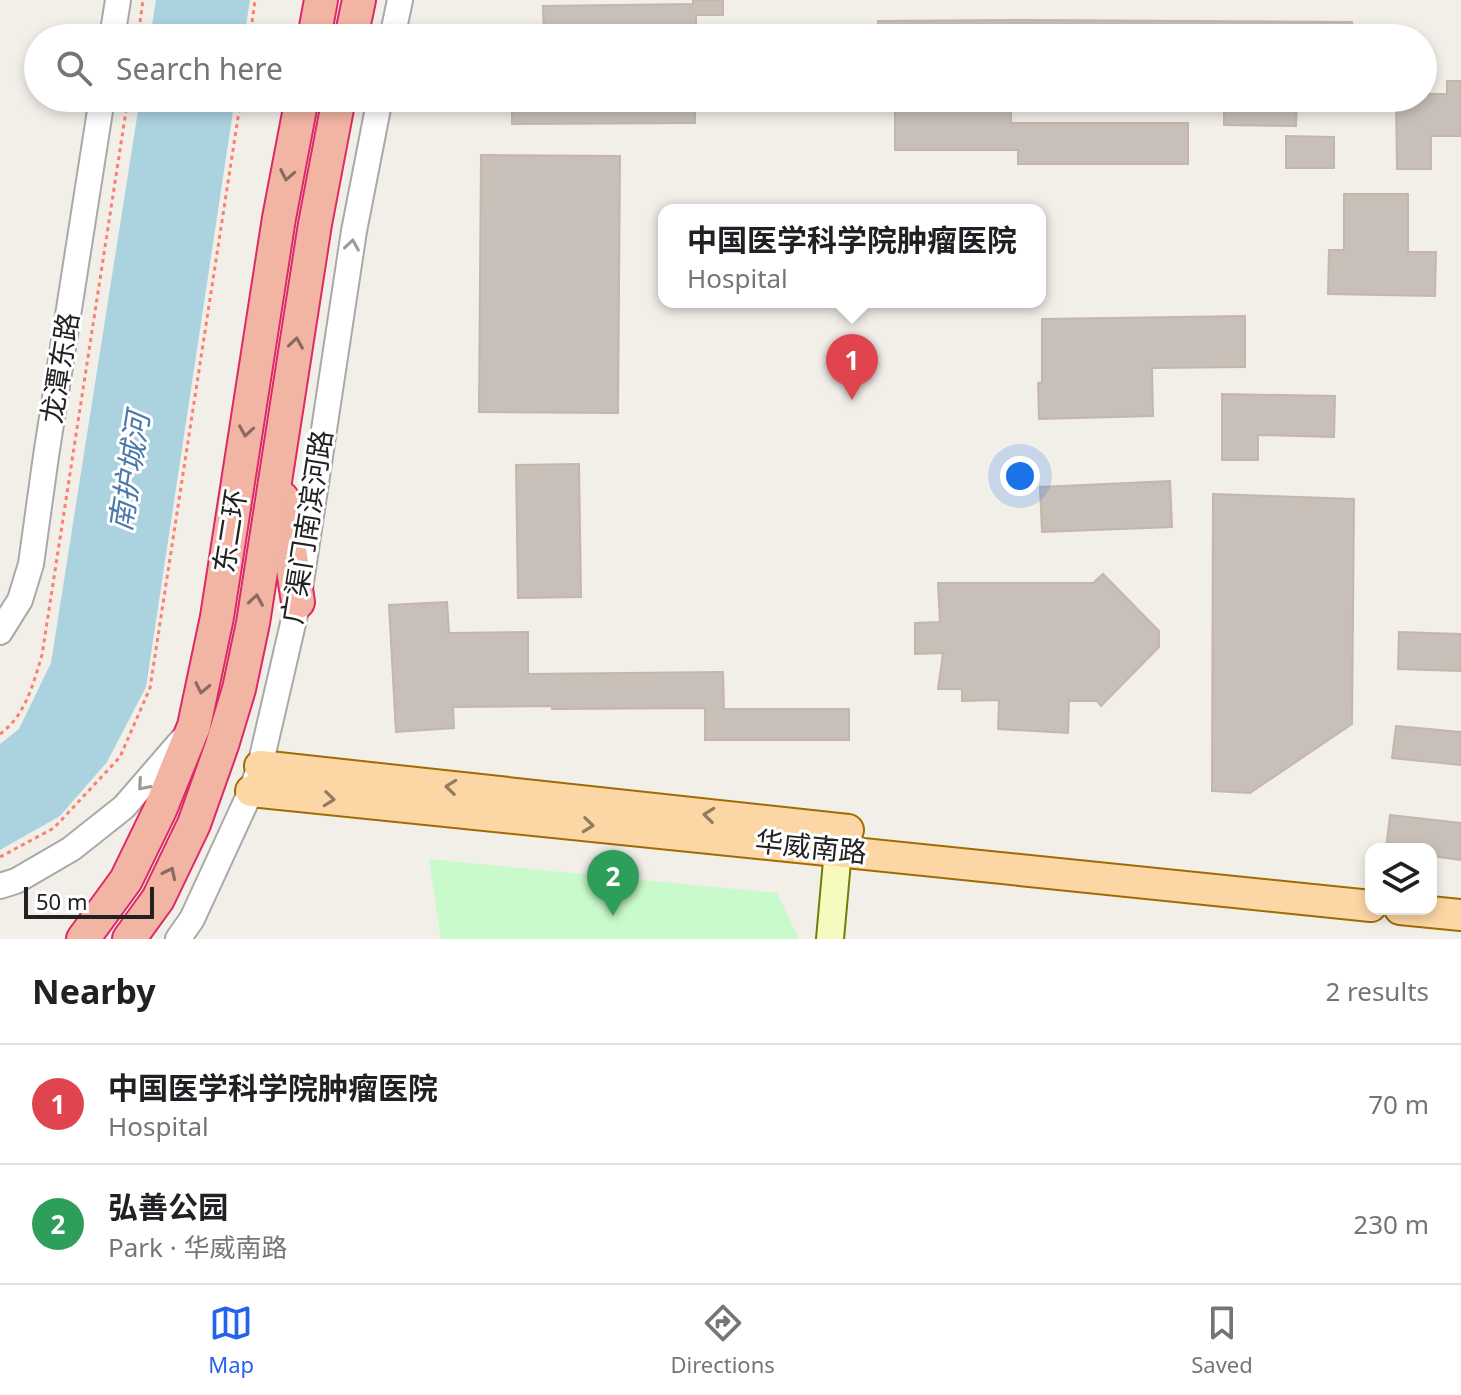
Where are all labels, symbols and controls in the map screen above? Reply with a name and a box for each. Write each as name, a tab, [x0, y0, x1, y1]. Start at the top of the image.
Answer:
search box	[24, 24, 1437, 112]
icon: search	[52, 46, 96, 90]
text: Search here	[116, 48, 283, 89]
one-way arrow	[279, 167, 296, 181]
popup	[658, 204, 1046, 308]
text: 中国医学科学院肿瘤医院	[687, 219, 1017, 260]
one-way arrow	[343, 238, 360, 251]
text: Hospital	[687, 260, 788, 296]
street label: 龙潭东路	[31, 310, 87, 426]
pin: 1	[826, 334, 878, 400]
one-way arrow	[287, 336, 304, 350]
water label: 南护城河	[99, 404, 159, 534]
one-way arrow	[238, 425, 255, 438]
street label: 广渠门南滨河路	[272, 427, 340, 627]
your location	[1000, 456, 1040, 496]
street label: 东二环	[204, 486, 254, 575]
one-way arrow	[247, 593, 264, 607]
one-way arrow	[195, 681, 212, 694]
one-way arrow	[139, 776, 153, 790]
one-way arrow	[444, 778, 457, 795]
one-way arrow	[323, 790, 336, 807]
one-way arrow	[702, 807, 716, 824]
one-way arrow	[582, 816, 595, 833]
street label: 华威南路	[753, 821, 869, 871]
map controls	[1365, 843, 1437, 915]
button: layers	[1365, 843, 1437, 915]
pin: 2	[587, 850, 639, 916]
one-way arrow	[160, 867, 176, 882]
scale bar	[24, 883, 154, 919]
text: 50 m	[36, 886, 87, 916]
text: Nearby	[32, 968, 156, 1014]
text: 2 results	[1325, 973, 1429, 1009]
text: 中国医学科学院肿瘤医院	[108, 1067, 438, 1108]
text: 1	[51, 1086, 65, 1122]
text: 70 m	[1368, 1086, 1429, 1122]
text: Hospital	[108, 1108, 209, 1144]
text: 弘善公园	[108, 1186, 228, 1227]
text: 2	[51, 1206, 65, 1242]
text: 230 m	[1353, 1206, 1429, 1242]
text: Park · 华威南路	[108, 1229, 287, 1265]
tab: Map	[208, 1301, 254, 1379]
tab: Directions	[670, 1301, 775, 1379]
tab: Saved	[1191, 1301, 1253, 1379]

